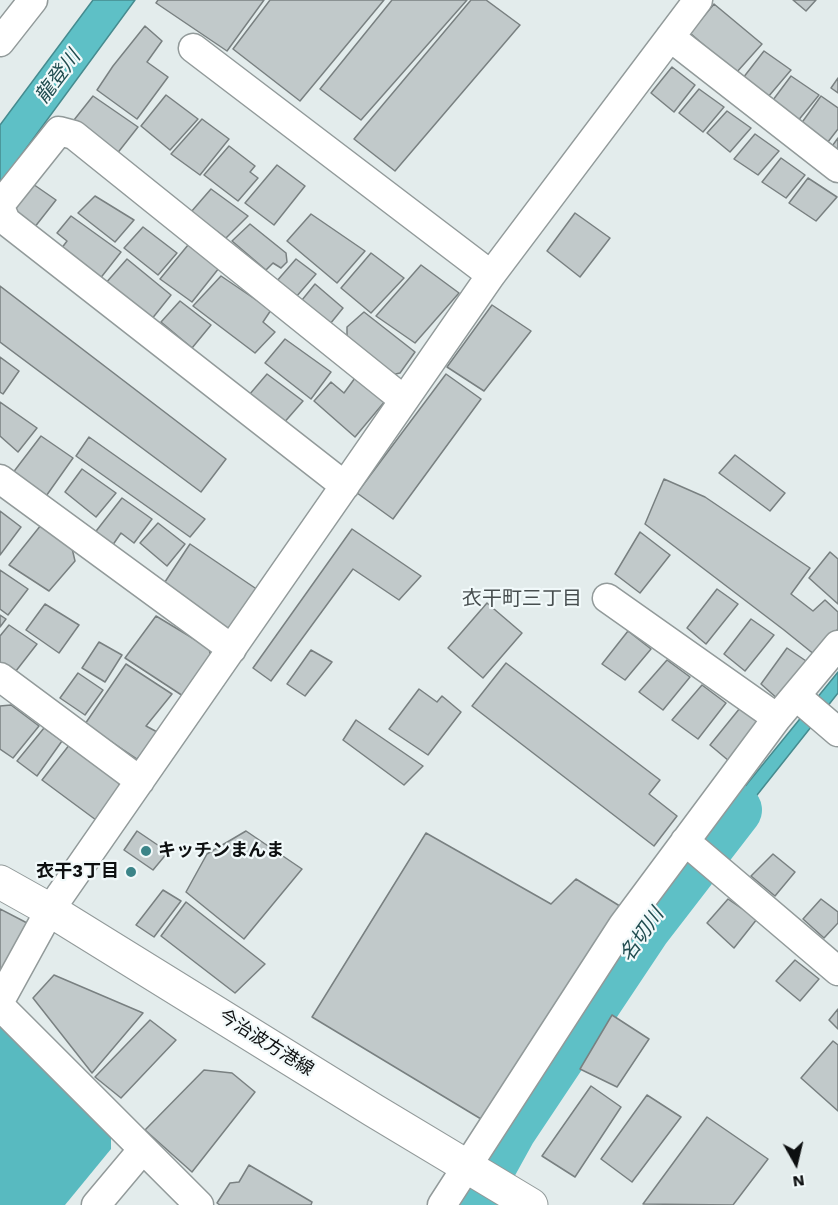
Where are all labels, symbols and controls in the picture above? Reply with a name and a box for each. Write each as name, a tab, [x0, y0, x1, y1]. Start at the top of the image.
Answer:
water label: 龍登川	[30, 46, 86, 108]
district label: 衣干町三丁目	[462, 587, 582, 611]
place label: キッチンまんま	[158, 840, 284, 862]
marker: キッチンまんま	[139, 844, 153, 858]
place label: 衣干3丁目	[36, 861, 119, 883]
marker: 衣干3丁目	[124, 865, 138, 879]
water label: 名切川	[615, 904, 669, 966]
street label: 今治波方港線	[214, 1005, 318, 1081]
north arrow	[766, 1133, 826, 1193]
text: N	[791, 1171, 806, 1192]

